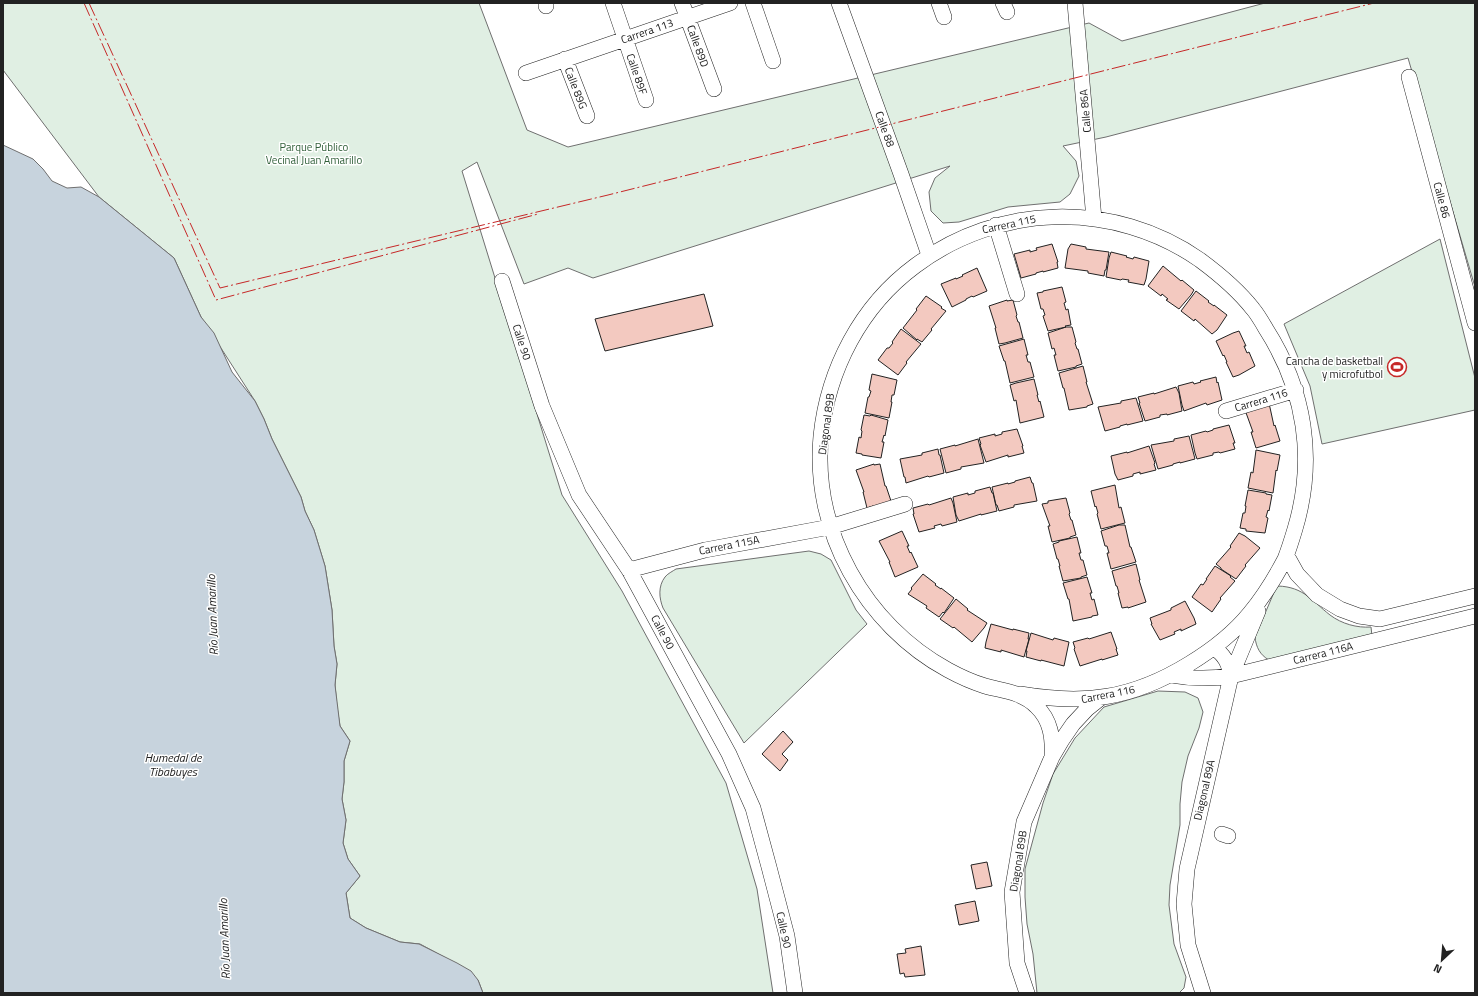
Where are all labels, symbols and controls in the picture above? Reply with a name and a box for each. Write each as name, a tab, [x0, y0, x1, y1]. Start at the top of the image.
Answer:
street label: Carrera 113	[618, 15, 676, 47]
street label: Calle 89D	[683, 23, 713, 69]
street label: Calle 89F	[622, 51, 652, 97]
street label: Calle 89G	[561, 65, 591, 111]
street label: Calle 86A	[1075, 88, 1095, 133]
street label: Calle 88	[871, 109, 899, 149]
park label: Parque Público Vecinal Juan Amarillo	[266, 139, 362, 168]
street label: Calle 86	[1430, 180, 1454, 220]
street label: Carrera 115	[981, 210, 1037, 238]
street label: Calle 90	[509, 322, 535, 362]
place label: Cancha de basketball y microfutbol	[1286, 353, 1383, 382]
sports icon: Cancha de basketball y microfutbol	[1386, 356, 1408, 378]
street label: Carrera 116	[1232, 384, 1290, 416]
street label: Diagonal 89B	[814, 392, 838, 456]
street label: Carrera 115A	[697, 531, 761, 559]
water label: Río Juan Amarillo	[201, 573, 223, 656]
street label: Calle 90	[647, 612, 679, 652]
street label: Carrera 116A	[1291, 638, 1355, 668]
street label: Carrera 116	[1080, 681, 1136, 707]
water label: Humedal de Tibabuyes	[144, 748, 203, 781]
street label: Diagonal 89A	[1189, 758, 1219, 822]
street label: Diagonal 89B	[1005, 829, 1031, 893]
water label: Río Juan Amarillo	[213, 897, 235, 980]
street label: Calle 90	[772, 910, 796, 950]
north arrow	[1422, 940, 1462, 980]
text: N	[1431, 960, 1445, 978]

